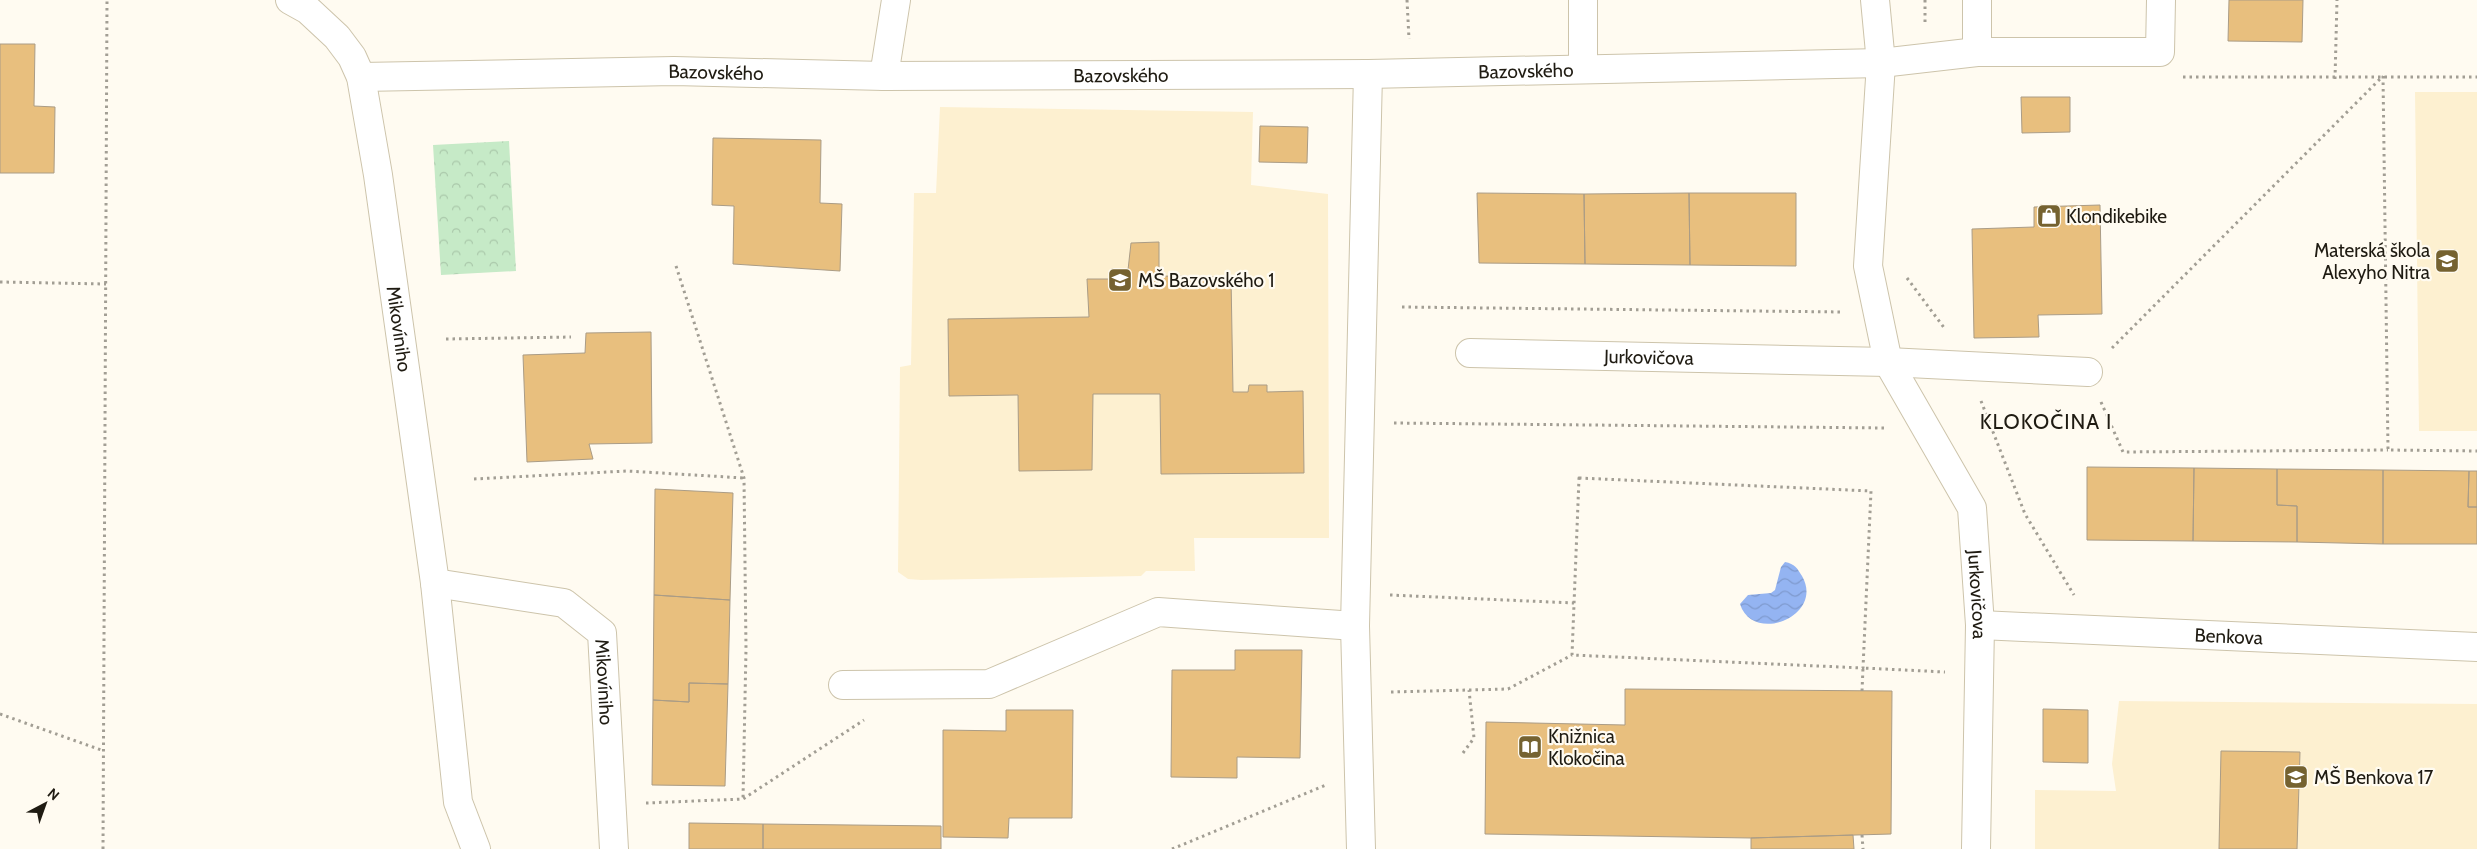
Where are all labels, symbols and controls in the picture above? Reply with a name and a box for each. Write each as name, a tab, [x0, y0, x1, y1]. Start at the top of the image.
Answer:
street label: Bazovského	[1478, 58, 1574, 83]
street label: Bazovského	[668, 59, 764, 85]
street label: Bazovského	[1073, 63, 1169, 87]
shop icon: Klondikebike	[2036, 203, 2062, 229]
place label: Klondikebike	[2066, 205, 2167, 228]
place label: Materská škola Alexyho Nitra	[2314, 239, 2430, 284]
school or university icon: Materská škola Alexyho Nitra	[2434, 248, 2460, 274]
school or university icon: MŠ Bazovského 1	[1107, 267, 1133, 293]
place label: MŠ Bazovského 1	[1138, 268, 1274, 292]
street label: Mikovíniho	[382, 284, 417, 373]
street label: Jurkovičova	[1603, 344, 1694, 369]
district label: KLOKOČINA I	[1980, 409, 2112, 434]
street label: Jurkovičova	[1963, 548, 1992, 640]
street label: Benkova	[2194, 623, 2263, 649]
street label: Mikovíniho	[591, 638, 619, 726]
place label: Knižnica Klokočina	[1548, 725, 1625, 770]
library icon: Knižnica Klokočina	[1517, 734, 1543, 760]
school or university icon: MŠ Benkova 17	[2283, 764, 2309, 790]
place label: MŠ Benkova 17	[2314, 765, 2434, 789]
north arrow	[20, 779, 70, 829]
text: N	[44, 784, 63, 804]

